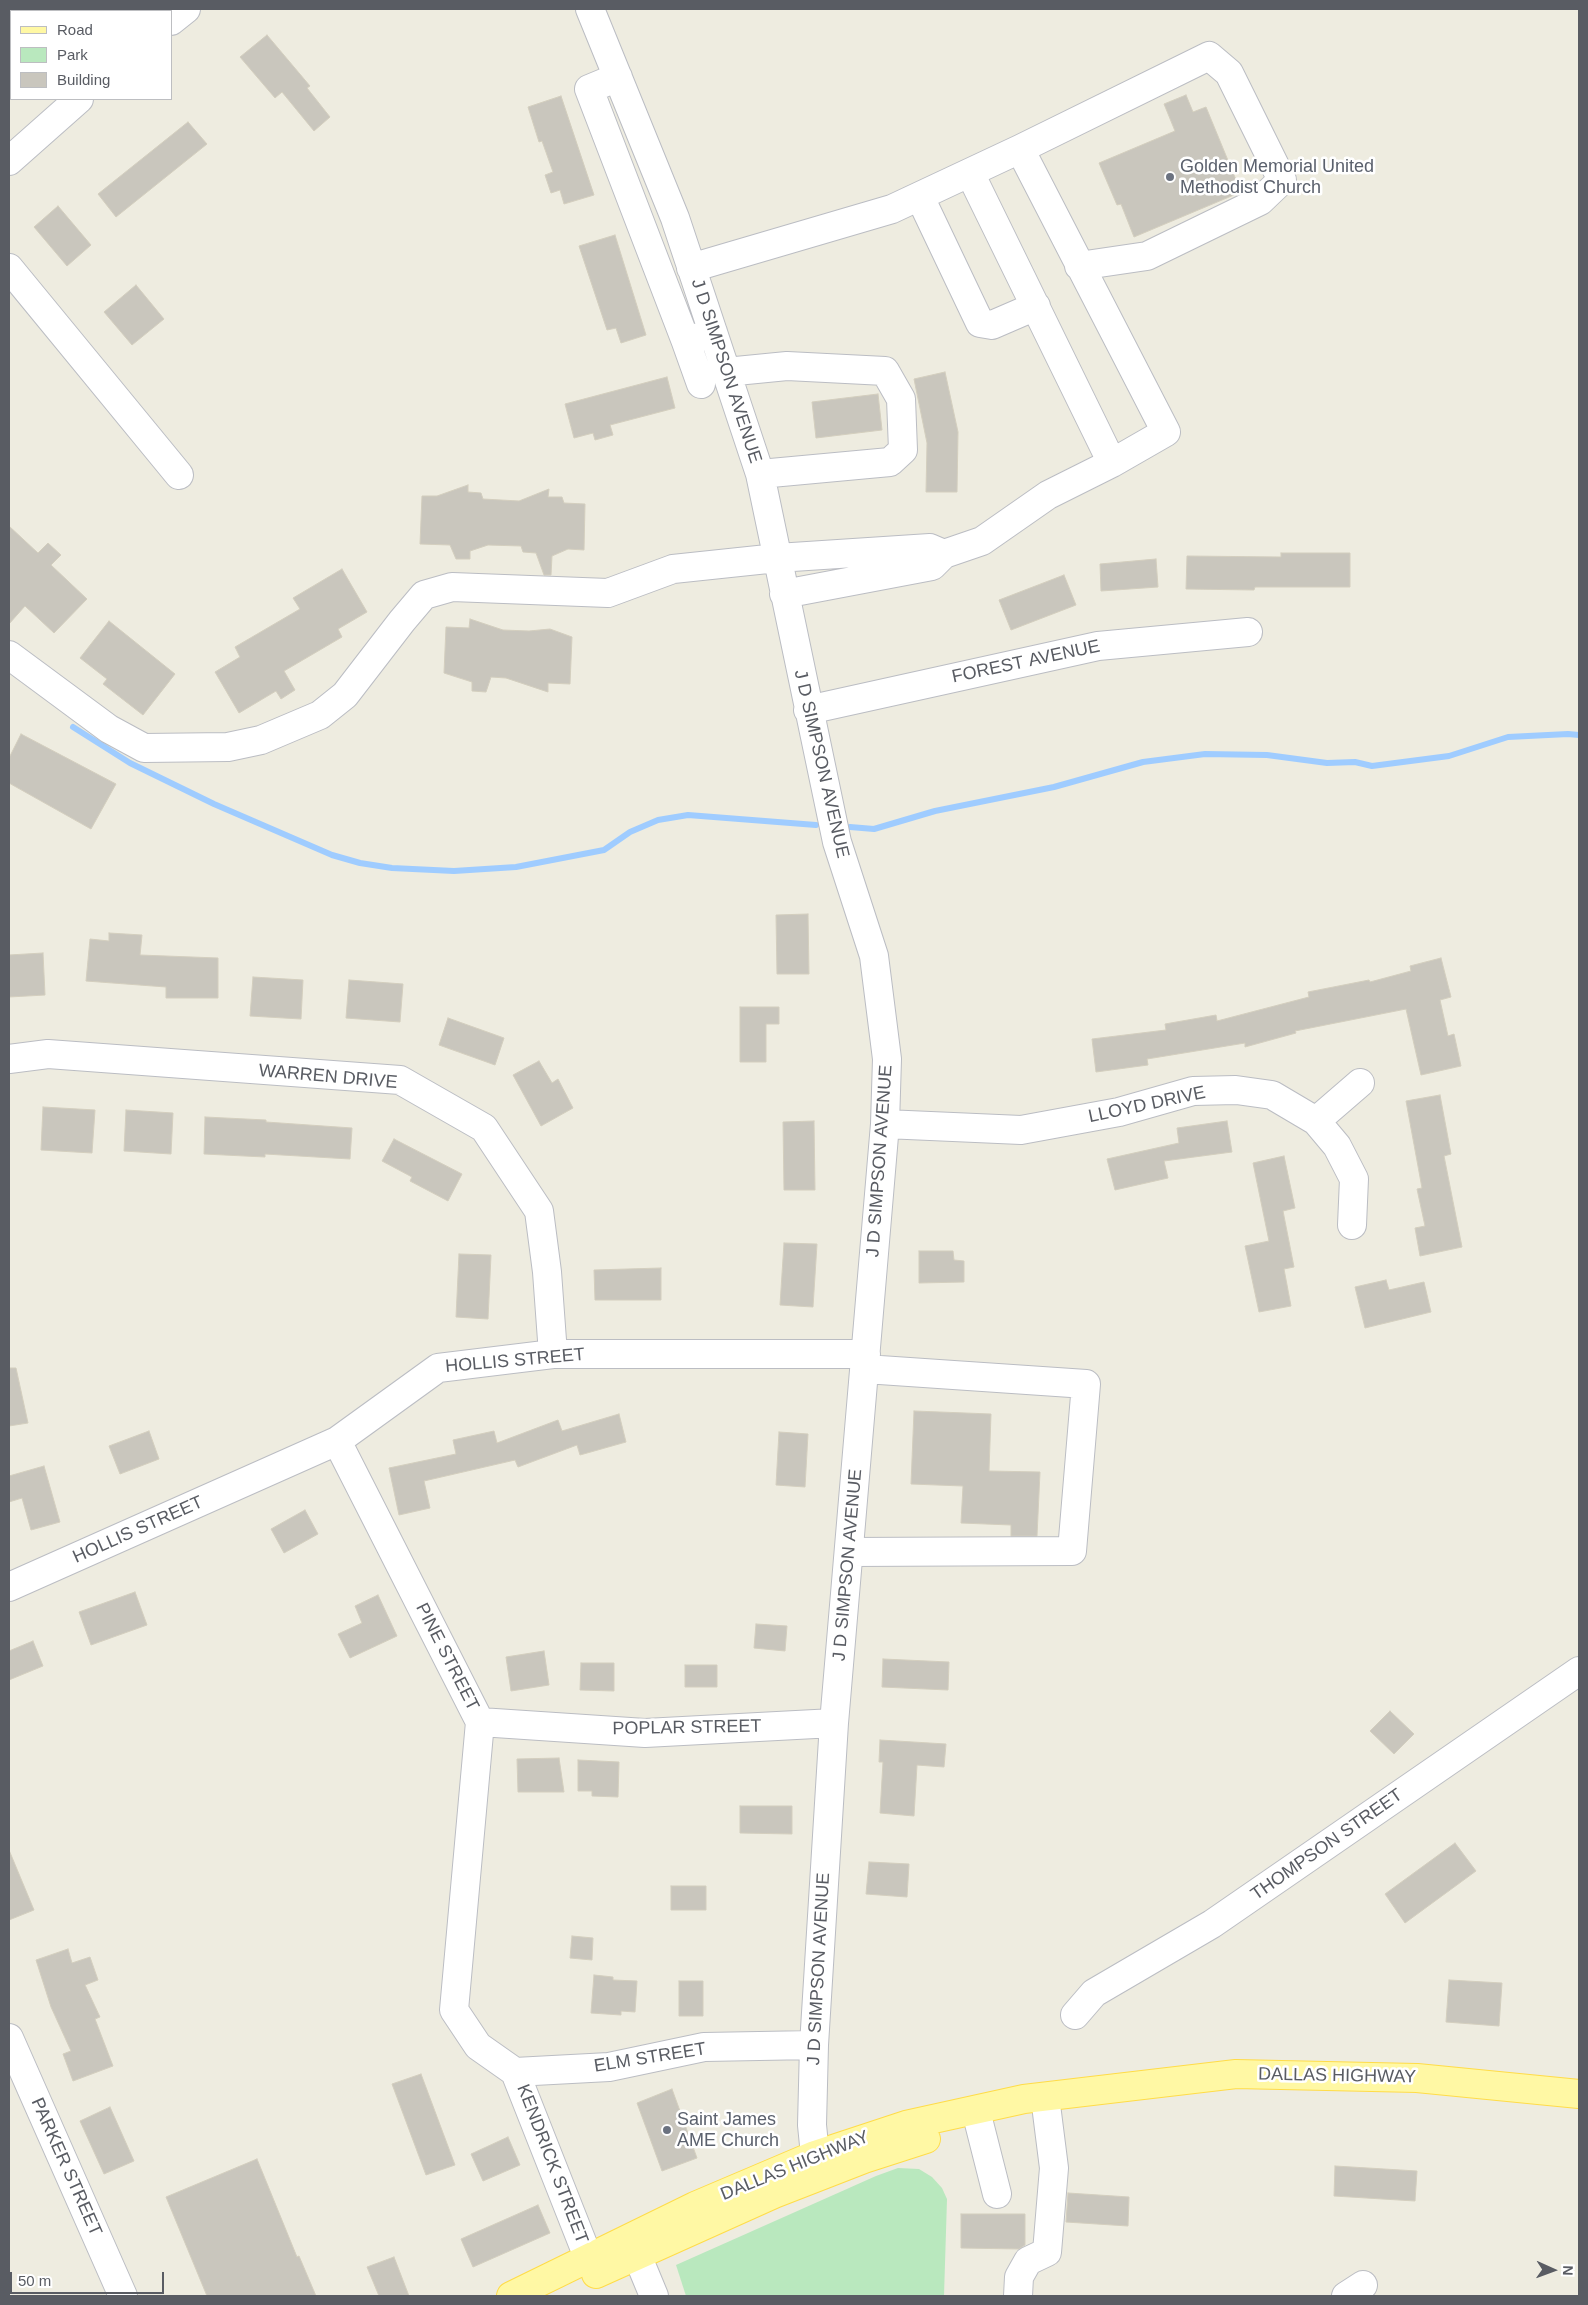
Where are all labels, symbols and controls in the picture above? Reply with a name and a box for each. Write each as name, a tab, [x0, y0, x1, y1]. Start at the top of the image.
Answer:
legend	[10, 10, 172, 100]
text: Road	[57, 21, 93, 38]
text: Park	[57, 46, 88, 63]
text: Building	[57, 71, 110, 88]
place label: Golden Memorial United Methodist Church	[1180, 156, 1374, 198]
marker: Golden Memorial United Methodist Church	[1164, 171, 1176, 183]
street label: J D SIMPSON AVENUE	[686, 276, 766, 466]
street label: FOREST AVENUE	[950, 636, 1102, 688]
street label: J D SIMPSON AVENUE	[789, 668, 853, 860]
street label: WARREN DRIVE	[258, 1060, 398, 1094]
street label: J D SIMPSON AVENUE	[863, 1064, 897, 1258]
street label: LLOYD DRIVE	[1087, 1082, 1207, 1128]
street label: HOLLIS STREET	[444, 1344, 586, 1378]
street label: J D SIMPSON AVENUE	[829, 1468, 867, 1662]
street label: HOLLIS STREET	[70, 1492, 206, 1568]
street label: PINE STREET	[411, 1600, 483, 1714]
street label: POPLAR STREET	[612, 1716, 762, 1740]
street label: THOMPSON STREET	[1247, 1785, 1407, 1905]
street label: J D SIMPSON AVENUE	[803, 1872, 835, 2066]
street label: ELM STREET	[592, 2038, 708, 2078]
street label: DALLAS HIGHWAY	[1258, 2064, 1416, 2088]
street label: KENDRICK STREET	[512, 2081, 592, 2247]
street label: PARKER STREET	[26, 2095, 106, 2239]
place label: Saint James AME Church	[677, 2109, 779, 2152]
marker: Saint James AME Church	[661, 2124, 673, 2136]
street label: DALLAS HIGHWAY	[718, 2126, 872, 2206]
north arrow	[1528, 2245, 1578, 2295]
scale bar	[12, 2262, 166, 2294]
text: N	[1560, 2265, 1576, 2276]
text: 50 m	[18, 2272, 51, 2289]

